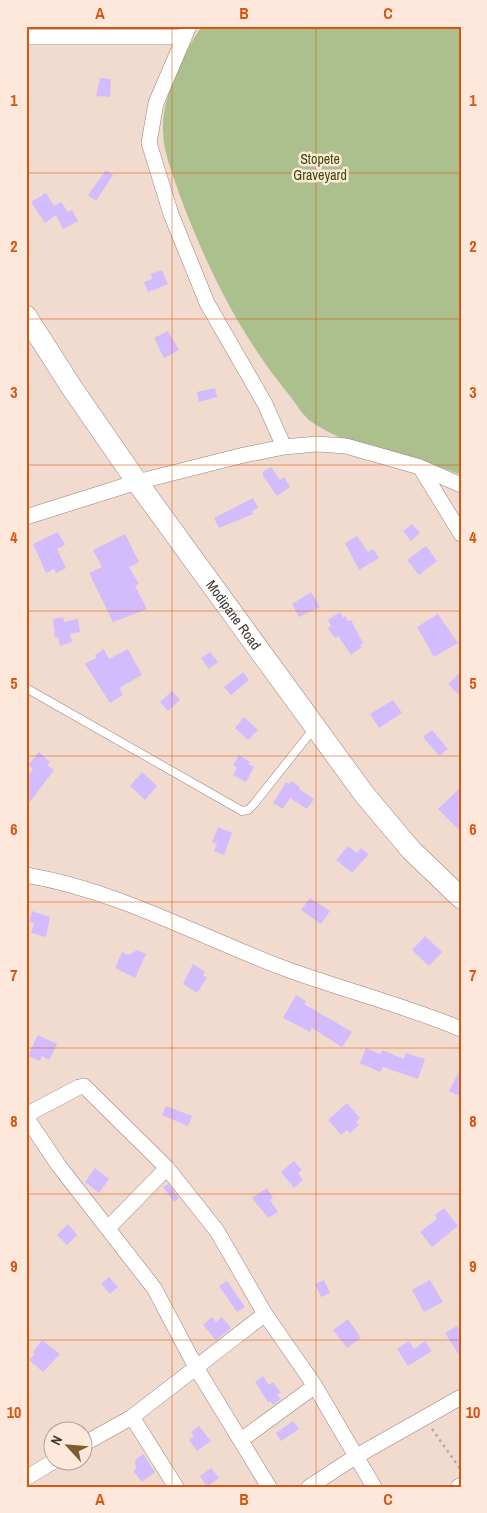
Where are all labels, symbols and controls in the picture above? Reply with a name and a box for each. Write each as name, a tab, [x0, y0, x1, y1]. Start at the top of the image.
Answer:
text: A	[95, 2, 105, 24]
text: B	[239, 2, 249, 24]
text: C	[383, 2, 393, 24]
text: 1	[10, 89, 18, 111]
text: 1	[469, 89, 477, 111]
park label: Stopete Graveyard	[293, 150, 347, 184]
text: 2	[10, 235, 18, 257]
text: 2	[469, 235, 477, 257]
text: 3	[10, 381, 18, 403]
text: 3	[469, 381, 477, 403]
text: 4	[10, 526, 18, 548]
text: 4	[469, 526, 477, 548]
street label: Modipane Road	[202, 576, 265, 653]
text: 5	[10, 672, 18, 694]
text: 5	[469, 672, 477, 694]
text: 6	[10, 818, 18, 840]
text: 6	[469, 818, 477, 840]
text: 7	[10, 964, 18, 986]
text: 7	[469, 964, 477, 986]
text: 8	[10, 1110, 18, 1132]
text: 8	[469, 1110, 477, 1132]
text: 9	[10, 1255, 18, 1277]
text: 9	[469, 1255, 477, 1277]
text: 10	[7, 1401, 21, 1423]
text: 10	[466, 1401, 480, 1423]
north arrow	[42, 1420, 92, 1470]
text: N	[46, 1433, 66, 1448]
text: A	[95, 1488, 105, 1510]
text: B	[239, 1488, 249, 1510]
text: C	[383, 1488, 393, 1510]

